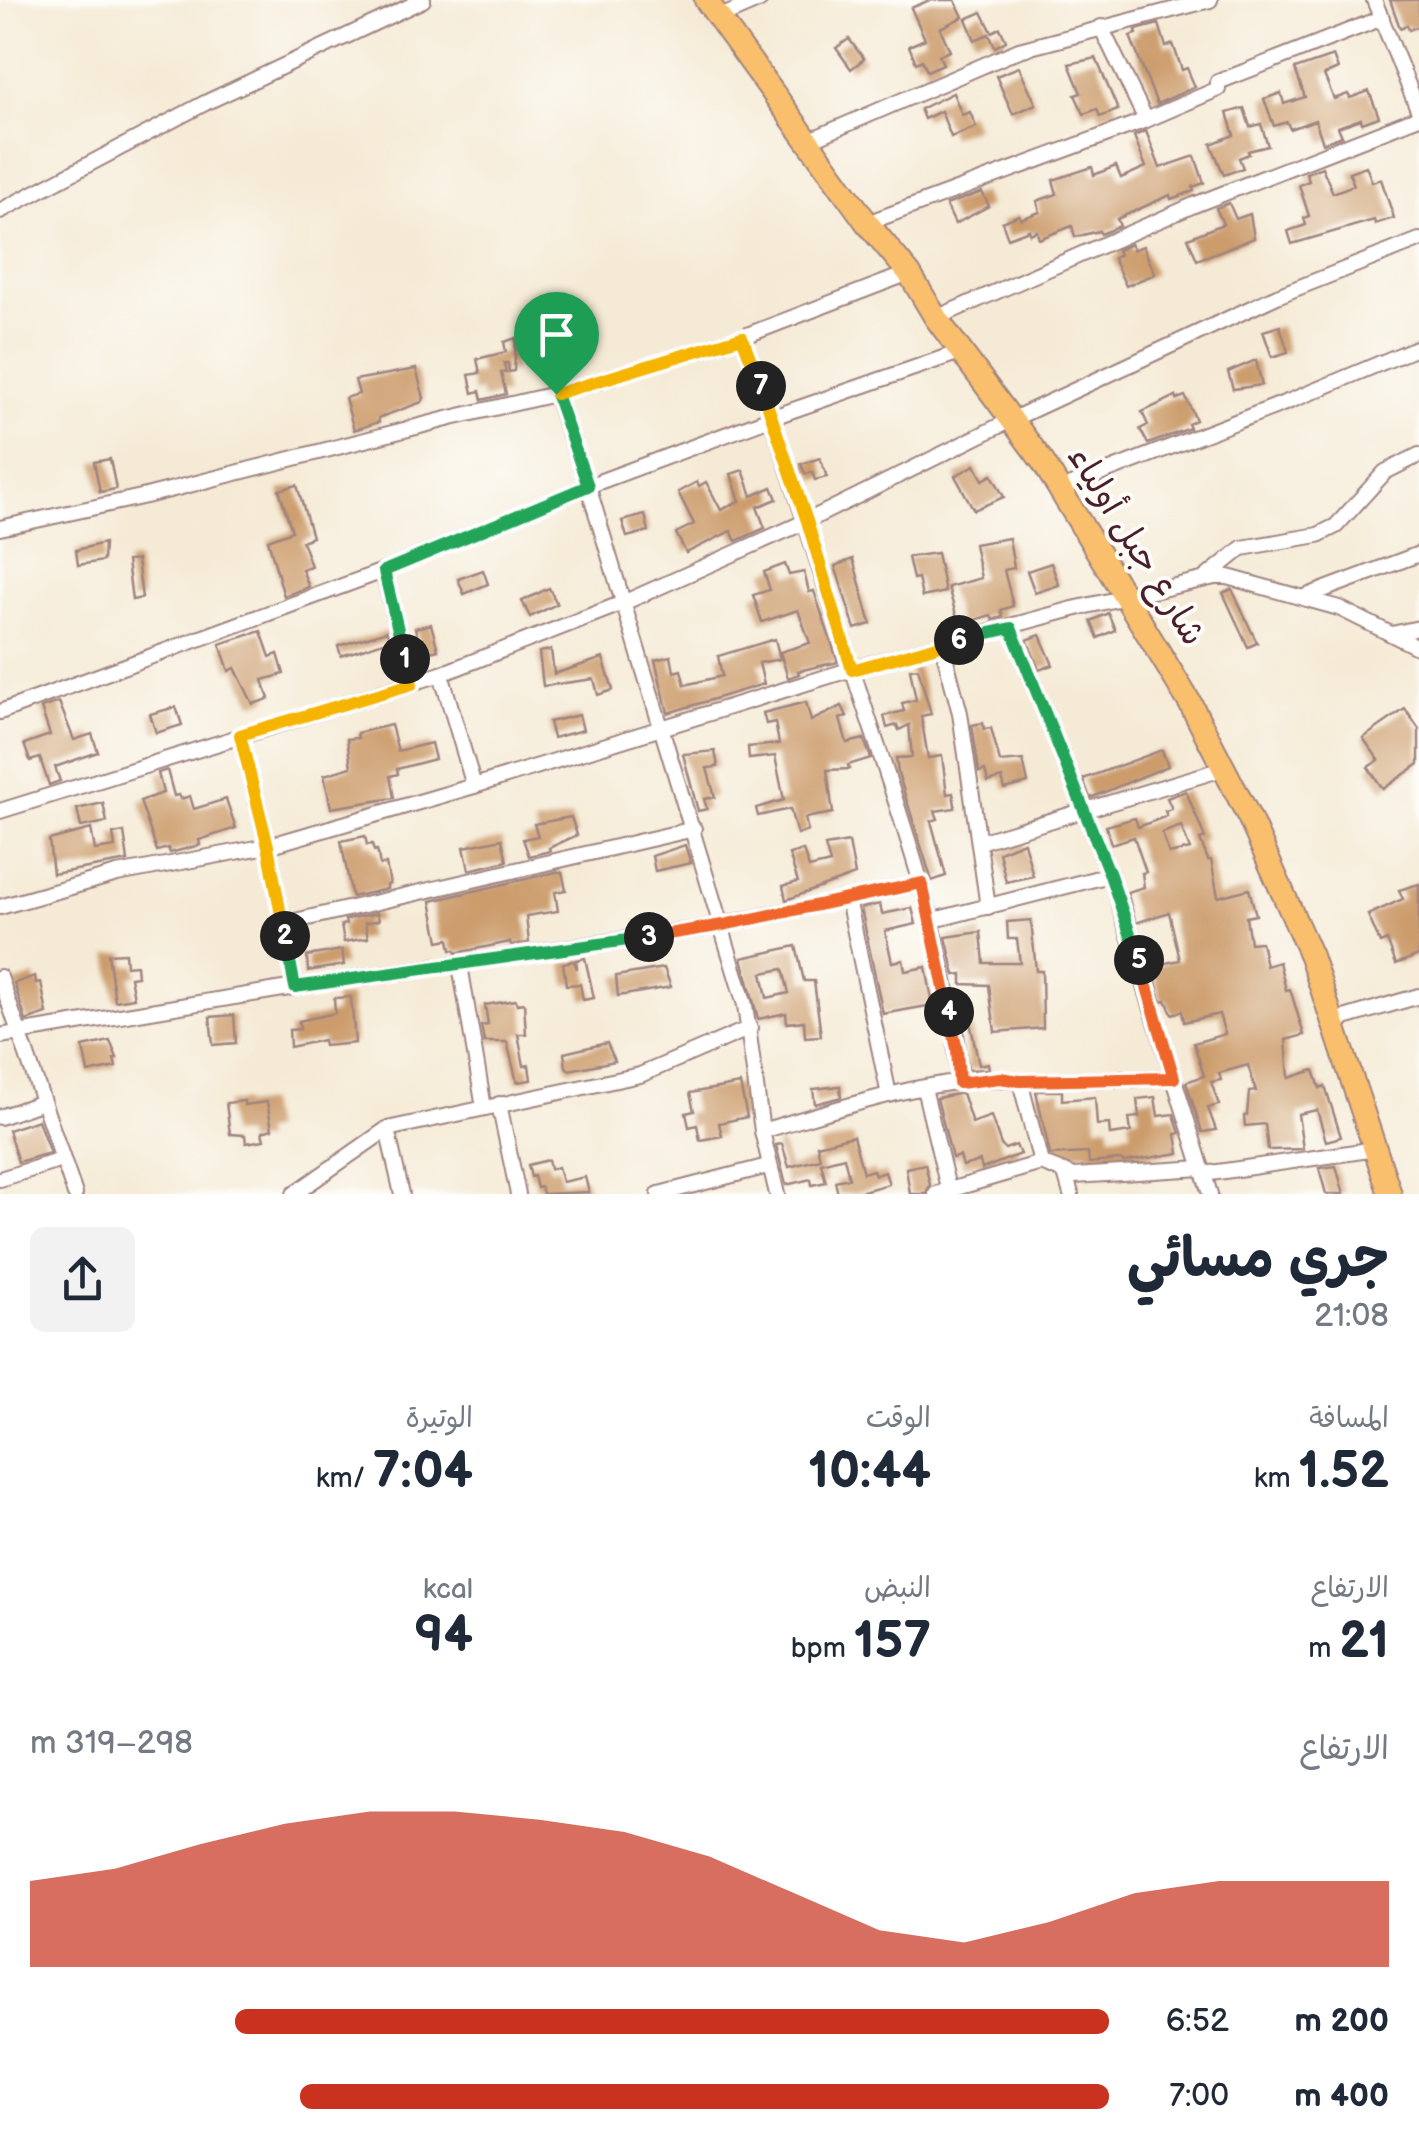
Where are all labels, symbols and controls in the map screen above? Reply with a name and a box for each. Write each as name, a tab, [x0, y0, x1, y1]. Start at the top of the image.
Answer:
pin	[514, 292, 599, 395]
icon: arrive	[529, 307, 584, 362]
pin: 7	[736, 361, 786, 411]
text: 7	[753, 369, 769, 402]
street label: شارع جبل أولياء	[1056, 438, 1215, 655]
pin: 6	[934, 615, 984, 665]
text: 6	[951, 623, 967, 656]
pin: 1	[380, 634, 430, 684]
text: 1	[399, 642, 411, 675]
pin: 2	[260, 911, 310, 961]
pin: 3	[624, 912, 674, 962]
text: 2	[277, 919, 293, 952]
text: 3	[641, 920, 657, 953]
pin: 5	[1114, 935, 1164, 985]
text: 5	[1131, 943, 1147, 976]
pin: 4	[924, 987, 974, 1037]
text: 4	[941, 995, 957, 1028]
text: جري مسائي	[1127, 1226, 1389, 1293]
button: share	[30, 1227, 135, 1332]
text: 21:08	[1314, 1297, 1389, 1336]
text: الوتيرة	[405, 1402, 473, 1435]
text: الوقت	[866, 1402, 931, 1435]
text: المسافة	[1309, 1402, 1389, 1435]
text: 7:04	[373, 1442, 473, 1502]
text: 10:44	[808, 1442, 931, 1502]
text: 1.52	[1298, 1442, 1389, 1502]
text: /km	[316, 1462, 373, 1495]
text: km	[1254, 1462, 1298, 1495]
text: النبض	[864, 1572, 931, 1605]
text: الارتفاع	[1310, 1572, 1389, 1605]
text: kcal	[423, 1573, 473, 1606]
text: 94	[414, 1606, 473, 1666]
text: 157	[854, 1612, 931, 1672]
text: 21	[1339, 1612, 1389, 1672]
text: bpm	[791, 1632, 854, 1665]
text: m	[1308, 1632, 1339, 1665]
text: 298–319 m	[30, 1724, 193, 1763]
text: الارتفاع	[1299, 1730, 1389, 1769]
text: 6:52	[1166, 2002, 1229, 2041]
text: 200 m	[1295, 2002, 1389, 2041]
text: 7:00	[1169, 2077, 1229, 2116]
text: 400 m	[1294, 2077, 1389, 2116]

